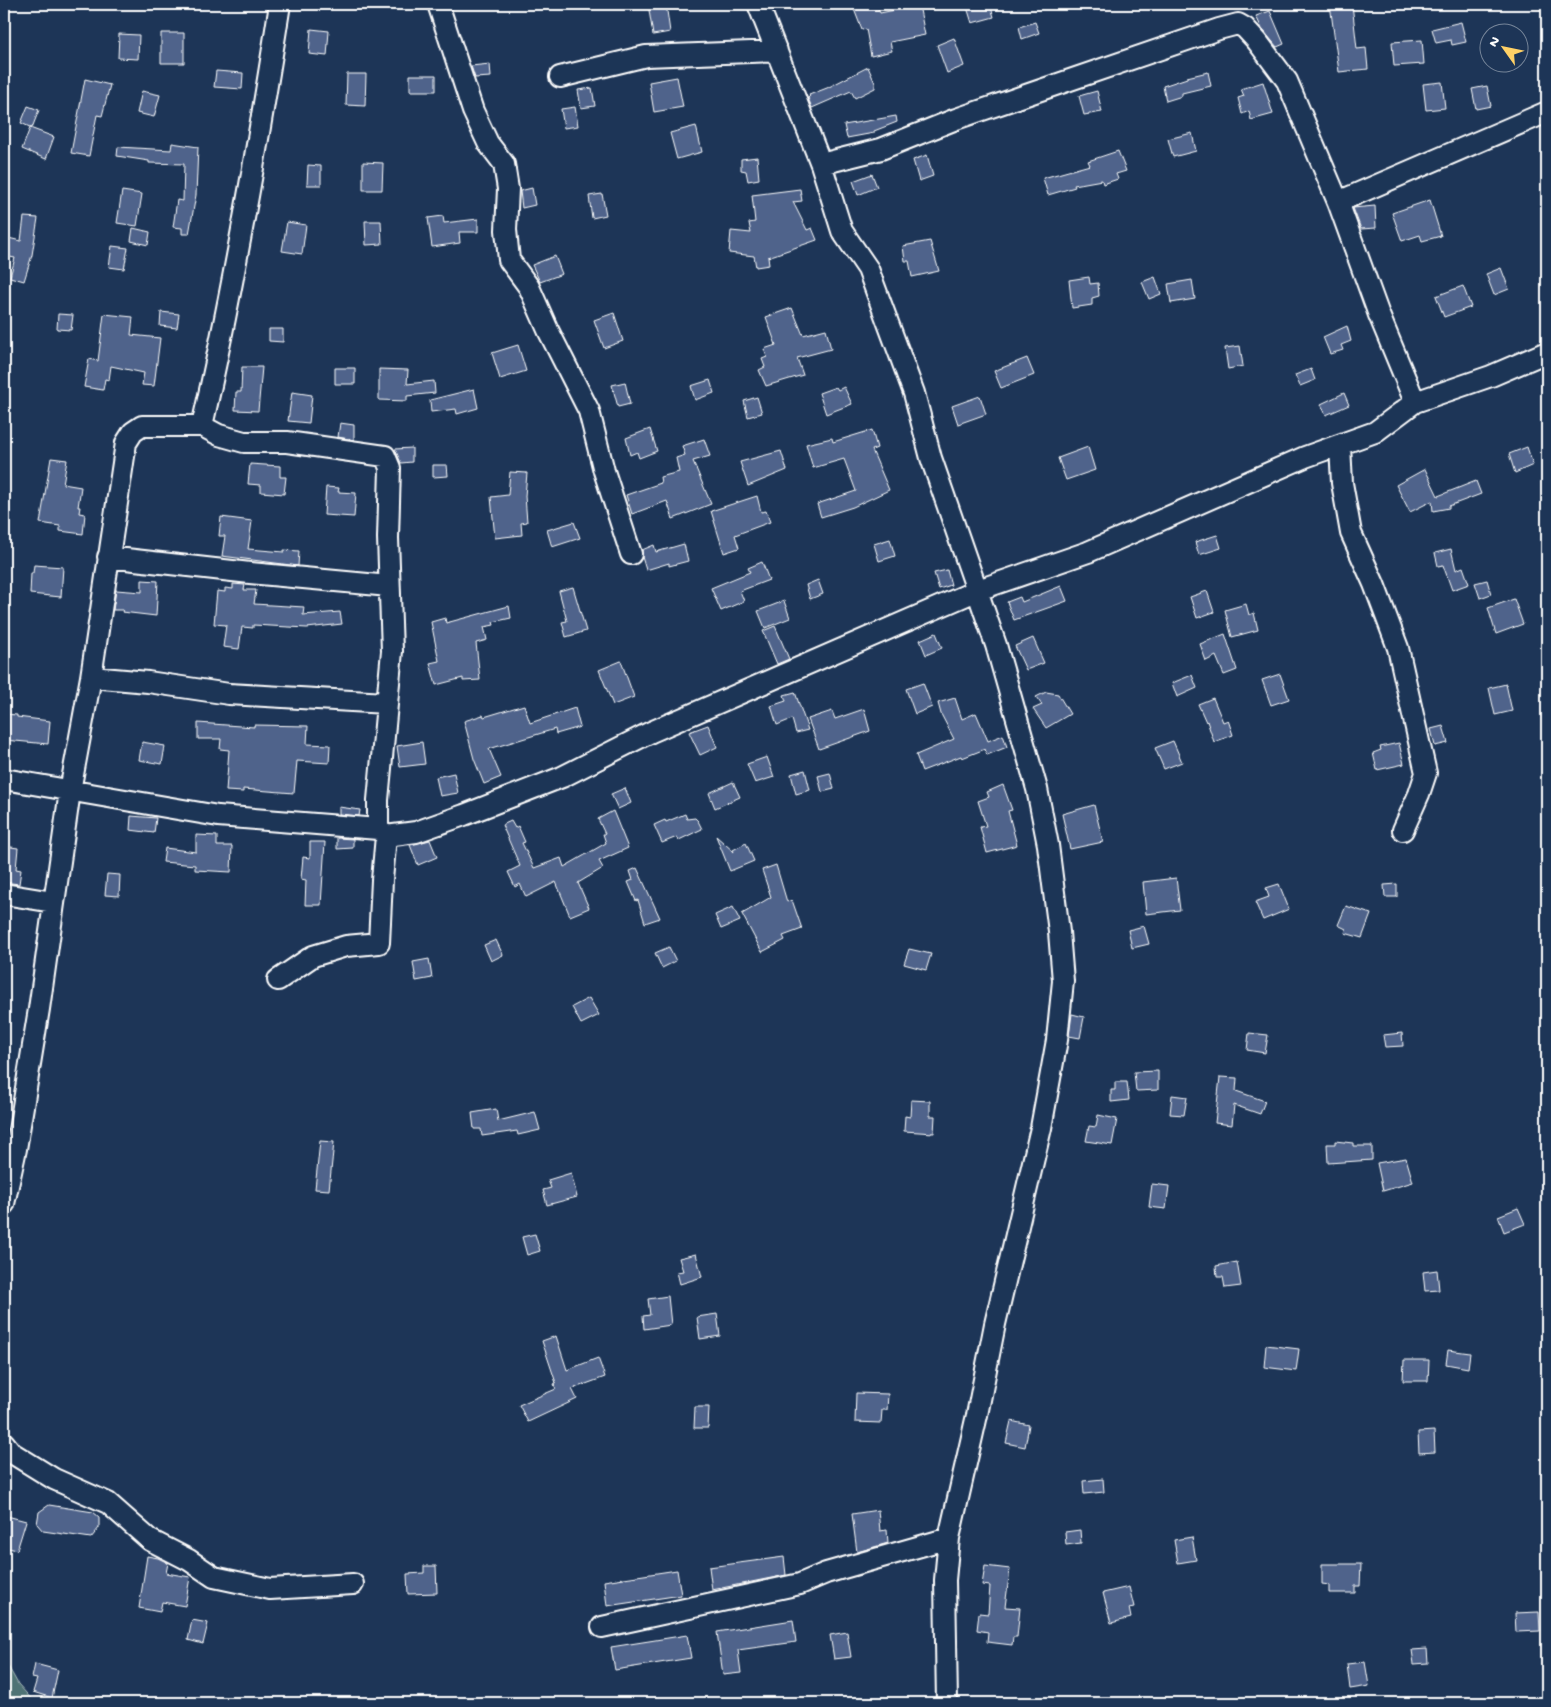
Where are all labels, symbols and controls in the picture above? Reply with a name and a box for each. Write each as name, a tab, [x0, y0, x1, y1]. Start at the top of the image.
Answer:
north arrow	[1478, 22, 1528, 72]
text: N	[1486, 34, 1505, 51]

